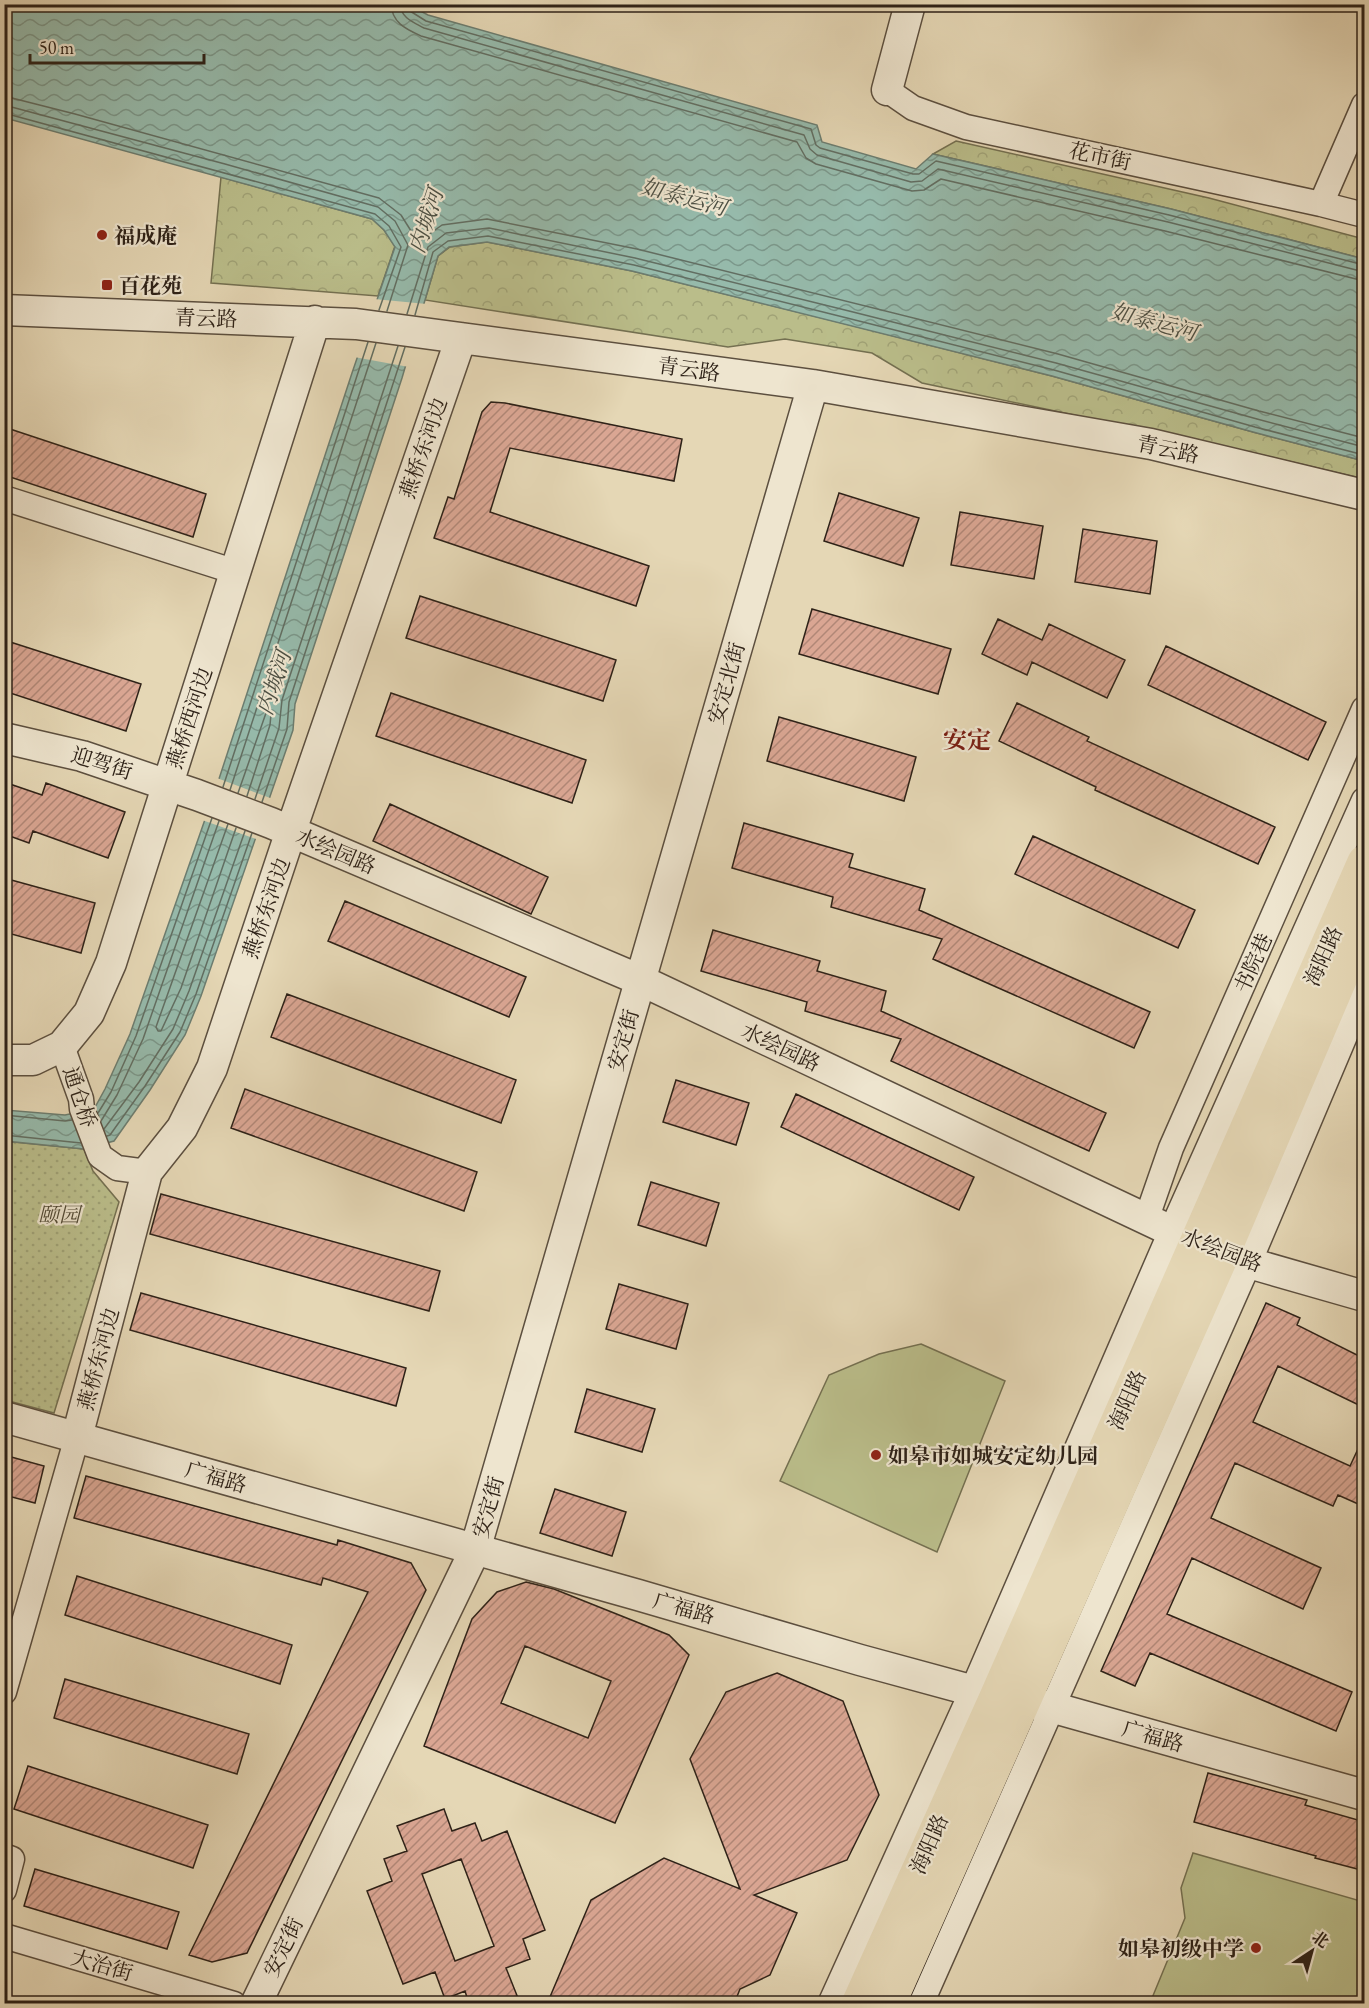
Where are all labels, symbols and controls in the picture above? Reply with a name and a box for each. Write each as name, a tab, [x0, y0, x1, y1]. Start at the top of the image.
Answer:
scale bar	[30, 27, 204, 65]
text: 50 m	[39, 36, 74, 59]
street label: 花市街	[1066, 136, 1134, 176]
water label: 如泰运河	[638, 172, 734, 223]
water label: 内城河	[402, 181, 451, 257]
place label: 福成庵	[114, 222, 177, 249]
marker: 福成庵	[95, 228, 109, 242]
place label: 百花苑	[119, 272, 182, 299]
marker: 百花苑	[100, 278, 114, 292]
water label: 如泰运河	[1108, 297, 1204, 348]
street label: 青云路	[174, 303, 238, 333]
street label: 青云路	[656, 351, 722, 387]
street label: 燕桥东河边	[393, 394, 453, 502]
street label: 青云路	[1134, 429, 1202, 469]
street label: 安定北街	[701, 639, 751, 727]
water label: 内城河	[250, 643, 299, 719]
street label: 燕桥西河边	[160, 664, 218, 772]
district label: 安定	[943, 724, 991, 755]
street label: 迎驾街	[68, 741, 136, 785]
street label: 水绘园路	[292, 822, 380, 880]
street label: 燕桥东河边	[236, 854, 296, 962]
street label: 海阳路	[1298, 922, 1348, 990]
street label: 书院巷	[1228, 929, 1278, 997]
street label: 安定街	[601, 1006, 645, 1074]
street label: 水绘园路	[737, 1017, 825, 1077]
street label: 通仓桥	[57, 1063, 103, 1131]
park label: 颐园	[38, 1201, 83, 1228]
street label: 水绘园路	[1178, 1222, 1266, 1278]
street label: 燕桥东河边	[71, 1305, 125, 1413]
street label: 海阳路	[1102, 1366, 1152, 1434]
place label: 如皋市如城安定幼儿园	[888, 1442, 1098, 1469]
marker: 如皋市如城安定幼儿园	[869, 1448, 883, 1462]
street label: 广福路	[182, 1455, 250, 1499]
street label: 安定街	[466, 1473, 510, 1541]
street label: 广福路	[650, 1586, 718, 1630]
street label: 广福路	[1119, 1714, 1187, 1758]
street label: 海阳路	[904, 1810, 954, 1878]
street label: 安定街	[257, 1913, 309, 1981]
north arrow	[1282, 1921, 1342, 1981]
text: 北	[1308, 1926, 1333, 1952]
place label: 如皋初级中学	[1118, 1935, 1244, 1962]
marker: 如皋初级中学	[1249, 1941, 1263, 1955]
street label: 大治街	[68, 1943, 136, 1987]

